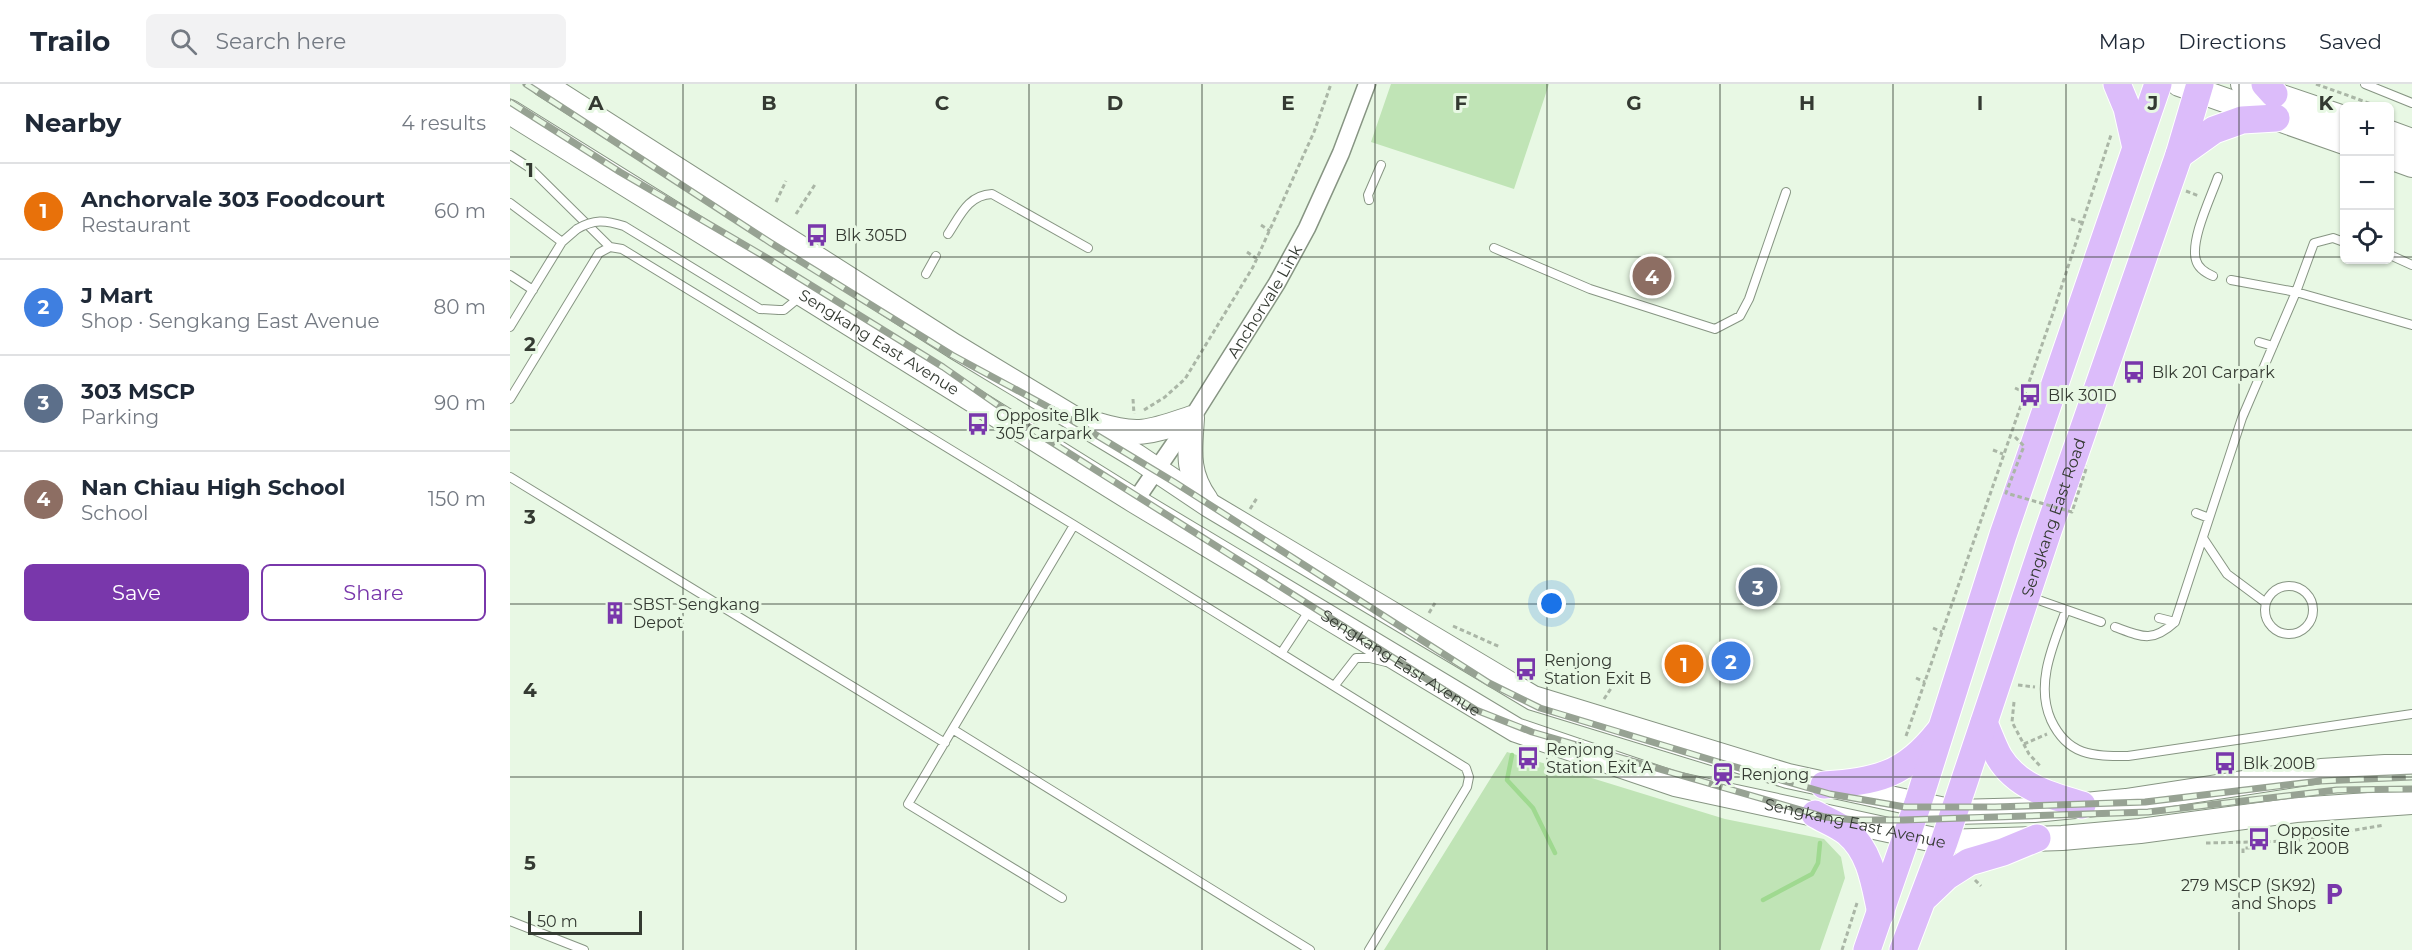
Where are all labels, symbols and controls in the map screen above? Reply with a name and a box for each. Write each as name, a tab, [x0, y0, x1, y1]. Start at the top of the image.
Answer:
search box	[146, 14, 566, 68]
text: Trailo	[30, 24, 110, 58]
icon: search	[167, 25, 200, 58]
text: Search here	[215, 28, 346, 55]
text: Map	[2099, 29, 2145, 54]
text: Directions	[2178, 29, 2286, 54]
text: Saved	[2319, 29, 2382, 54]
text: A	[587, 91, 604, 115]
text: B	[761, 91, 777, 115]
text: C	[935, 91, 950, 115]
text: D	[1107, 91, 1123, 115]
text: E	[1281, 91, 1295, 115]
text: F	[1455, 91, 1468, 115]
text: G	[1626, 91, 1642, 115]
text: H	[1799, 91, 1815, 115]
text: I	[1977, 91, 1983, 115]
text: J	[2147, 91, 2158, 115]
text: K	[2319, 91, 2335, 115]
map controls	[2340, 102, 2394, 264]
button: +	[2340, 102, 2394, 156]
text: Nearby	[24, 107, 121, 139]
text: 4 results	[401, 111, 486, 135]
button: −	[2340, 156, 2394, 210]
text: 1	[526, 158, 534, 182]
text: Anchorvale 303 Foodcourt	[81, 186, 385, 213]
text: 1	[40, 199, 47, 223]
text: 60 m	[434, 199, 486, 223]
button: locate	[2340, 210, 2394, 264]
text: Restaurant	[81, 213, 191, 237]
bus stop icon: Blk 305D	[804, 222, 830, 248]
place label: Blk 305D	[835, 226, 907, 245]
street label: Anchorvale Link	[1223, 241, 1306, 362]
pin: 4	[1632, 254, 1672, 298]
text: J Mart	[81, 282, 153, 309]
street label: Sengkang East Avenue	[795, 285, 963, 399]
text: 2	[38, 295, 49, 319]
text: 80 m	[434, 295, 486, 319]
text: Shop · Sengkang East Avenue	[81, 309, 380, 333]
text: 2	[524, 332, 536, 356]
bus stop icon: Blk 201 Carpark	[2121, 359, 2147, 385]
place label: Blk 201 Carpark	[2152, 363, 2275, 382]
text: 303 MSCP	[81, 378, 195, 405]
bus stop icon: Blk 301D	[2017, 382, 2043, 408]
place label: Blk 301D	[2048, 386, 2117, 405]
text: 3	[38, 391, 49, 415]
text: 90 m	[434, 391, 486, 415]
text: Parking	[81, 405, 159, 429]
place label: Opposite Blk 305 Carpark	[996, 406, 1100, 443]
bus stop icon: Opposite Blk 305 Carpark	[965, 411, 991, 437]
street label: Sengkang East Road	[2018, 436, 2090, 599]
text: Nan Chiau High School	[81, 474, 345, 501]
text: 4	[37, 487, 50, 511]
text: 150 m	[428, 487, 486, 511]
text: School	[81, 501, 148, 525]
text: 3	[523, 505, 536, 529]
button: Save	[24, 564, 249, 621]
button: Share	[261, 564, 486, 621]
pin: 3	[1738, 564, 1778, 610]
your location	[1537, 589, 1566, 618]
place label: SBST Sengkang Depot	[633, 595, 760, 632]
building icon: SBST Sengkang Depot	[602, 600, 628, 626]
street label: Sengkang East Avenue	[1317, 606, 1484, 721]
pin: 2	[1712, 638, 1750, 684]
pin: 1	[1664, 642, 1704, 686]
place label: Renjong Station Exit B	[1544, 651, 1651, 688]
bus stop icon: Renjong Station Exit B	[1513, 656, 1539, 682]
text: 4	[523, 678, 537, 702]
place label: Renjong Station Exit A	[1546, 740, 1653, 777]
bus stop icon: Renjong Station Exit A	[1515, 745, 1541, 771]
bus stop icon: Blk 200B	[2212, 750, 2238, 776]
place label: Blk 200B	[2243, 754, 2315, 773]
station icon: Renjong	[1710, 761, 1736, 787]
place label: Renjong	[1741, 765, 1809, 784]
street label: Sengkang East Avenue	[1763, 795, 1948, 852]
place label: Opposite Blk 200B	[2277, 821, 2350, 858]
bus stop icon: Opposite Blk 200B	[2246, 826, 2272, 852]
text: 5	[524, 851, 536, 875]
place label: 279 MSCP (SK92) and Shops	[2181, 876, 2316, 913]
parking icon: 279 MSCP (SK92) and Shops	[2321, 881, 2347, 907]
scale bar	[528, 908, 642, 936]
text: 50 m	[537, 912, 578, 931]

